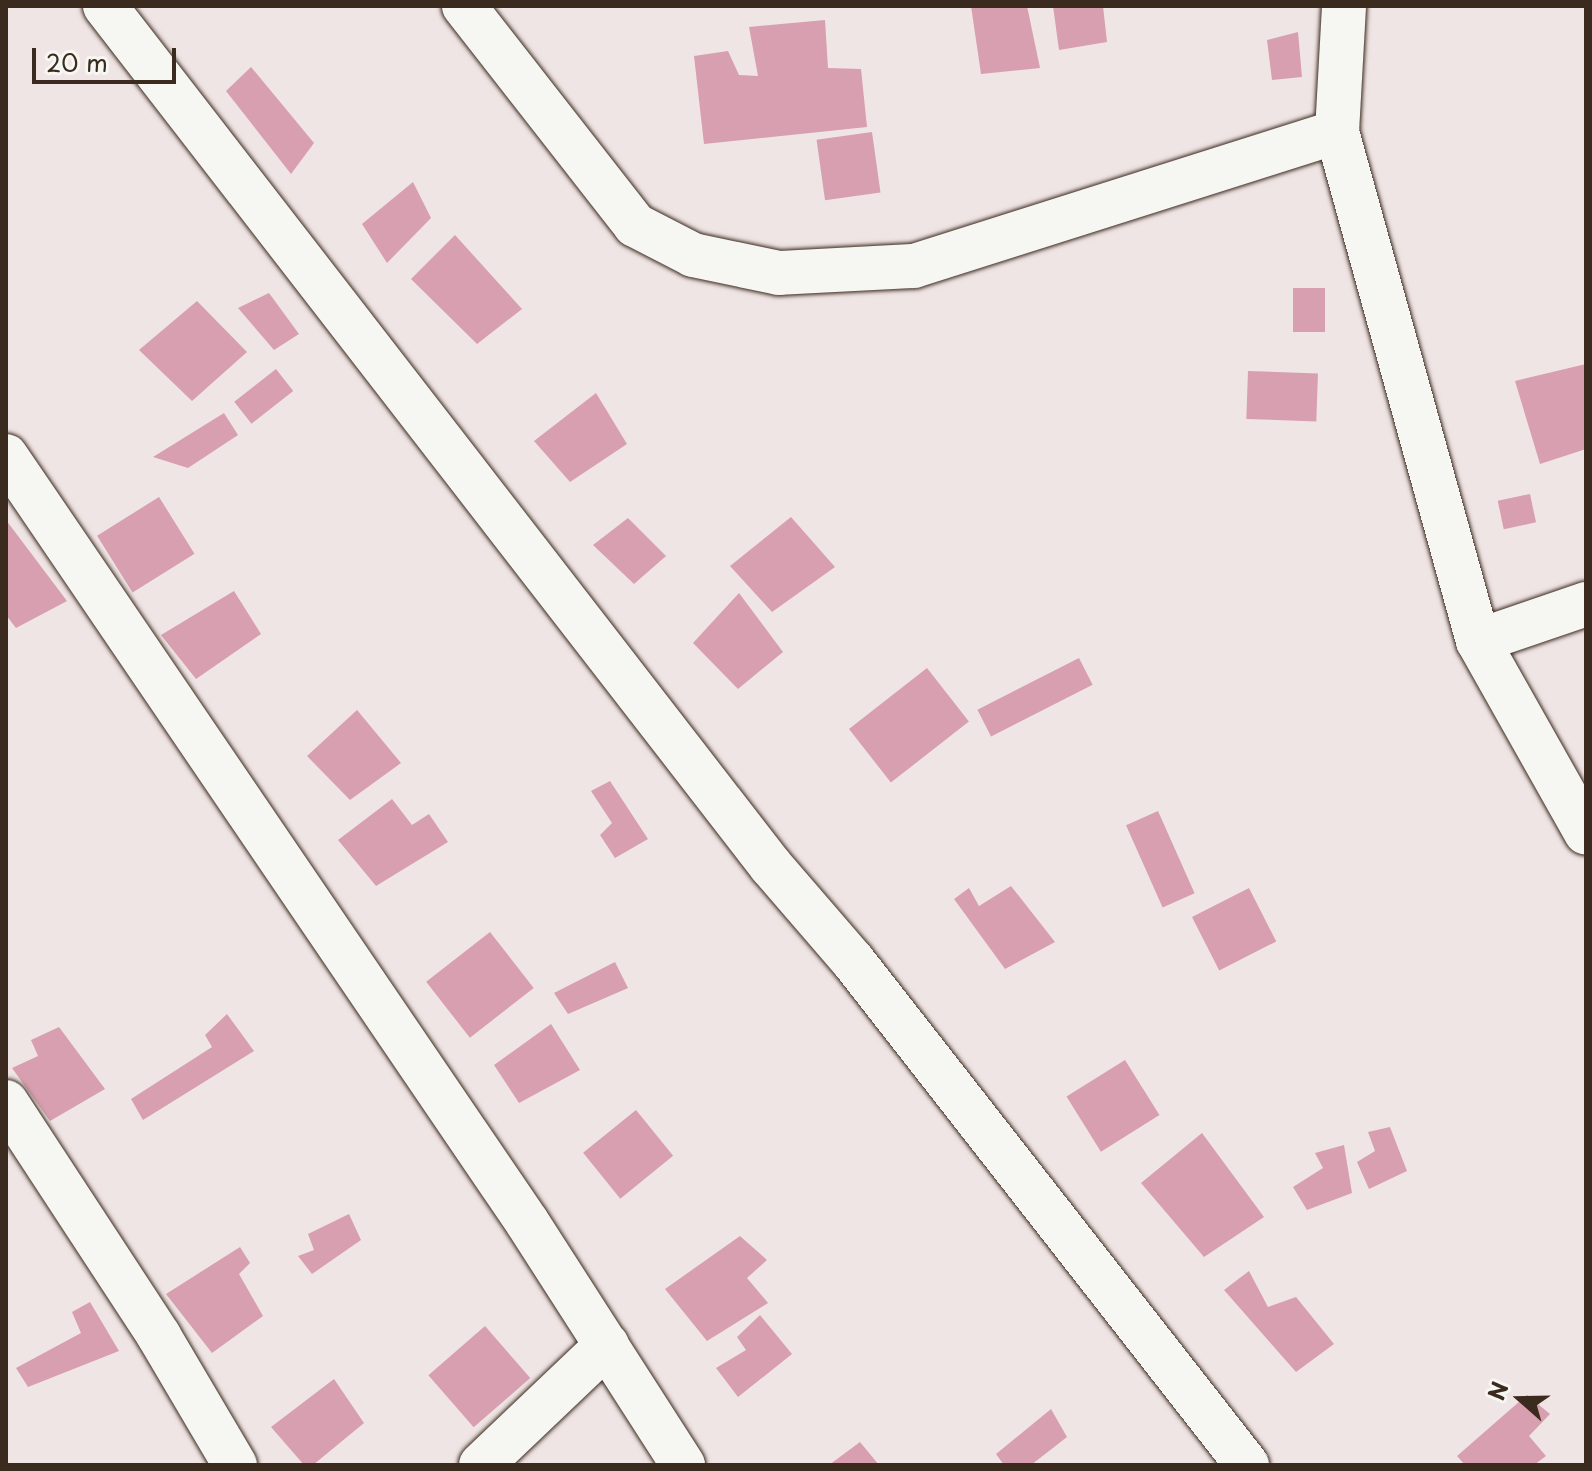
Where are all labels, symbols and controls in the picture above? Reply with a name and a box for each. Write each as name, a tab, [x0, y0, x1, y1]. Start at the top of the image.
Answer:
scale bar	[36, 32, 180, 82]
text: 20 m	[46, 44, 108, 80]
north arrow	[1480, 1359, 1560, 1439]
text: N	[1478, 1377, 1515, 1404]

